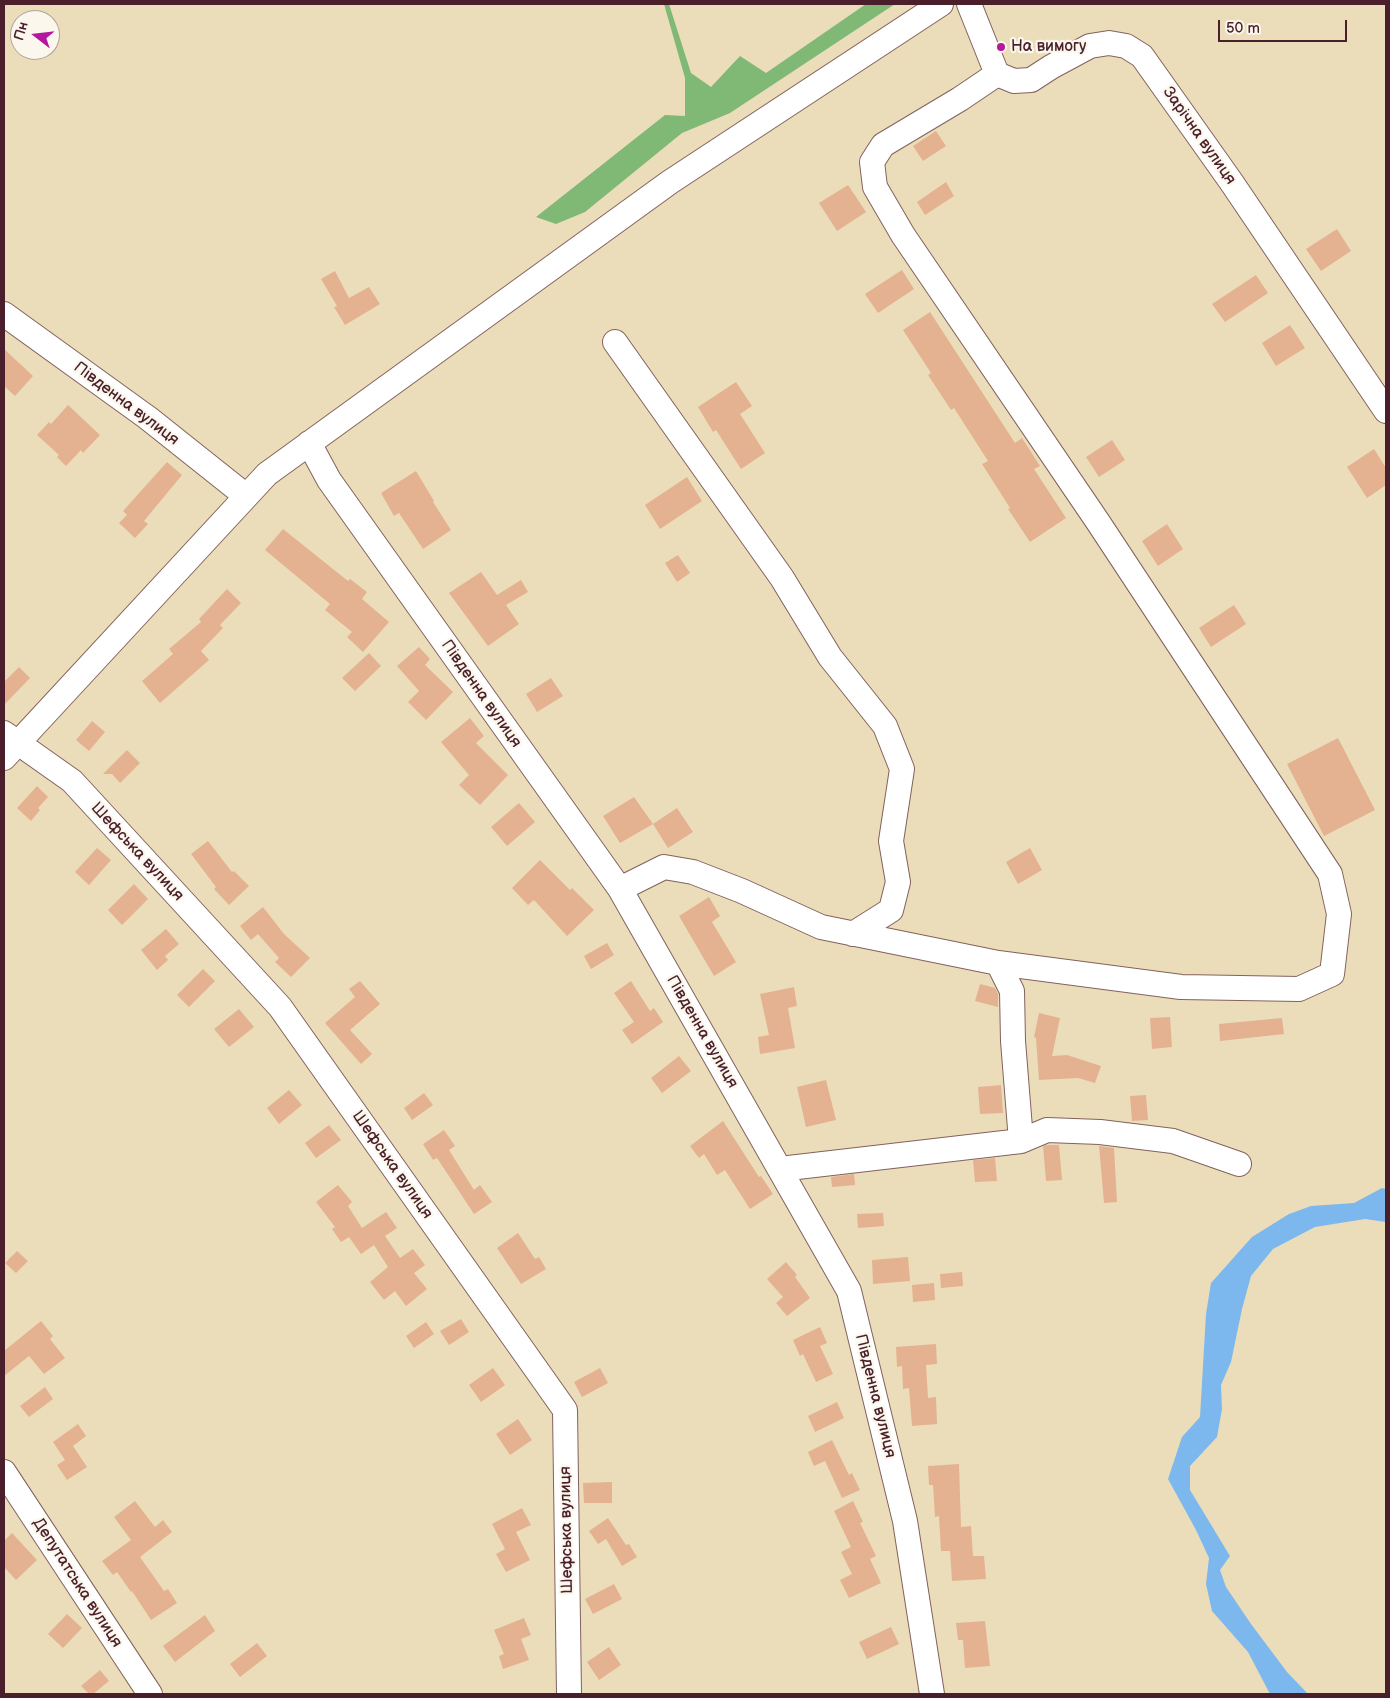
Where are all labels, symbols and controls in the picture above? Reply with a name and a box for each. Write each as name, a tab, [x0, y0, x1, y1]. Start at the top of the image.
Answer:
north arrow	[10, 10, 60, 60]
scale bar	[1220, 10, 1349, 42]
text: 50 m	[1226, 19, 1260, 38]
text: Пн	[10, 20, 32, 42]
place label: На вимогу	[1011, 37, 1086, 57]
marker: На вимогу	[995, 41, 1007, 53]
street label: Зарічна вулиця	[1158, 83, 1240, 189]
street label: Південна вулиця	[70, 358, 182, 450]
street label: Південна вулиця	[437, 637, 525, 751]
street label: Шефська вулиця	[86, 799, 188, 905]
street label: Південна вулиця	[662, 972, 742, 1092]
street label: Шефська вулиця	[348, 1107, 436, 1223]
street label: Південна вулиця	[850, 1332, 900, 1460]
street label: Шефська вулиця	[556, 1466, 578, 1594]
street label: Депутатська вулиця	[28, 1515, 126, 1651]

